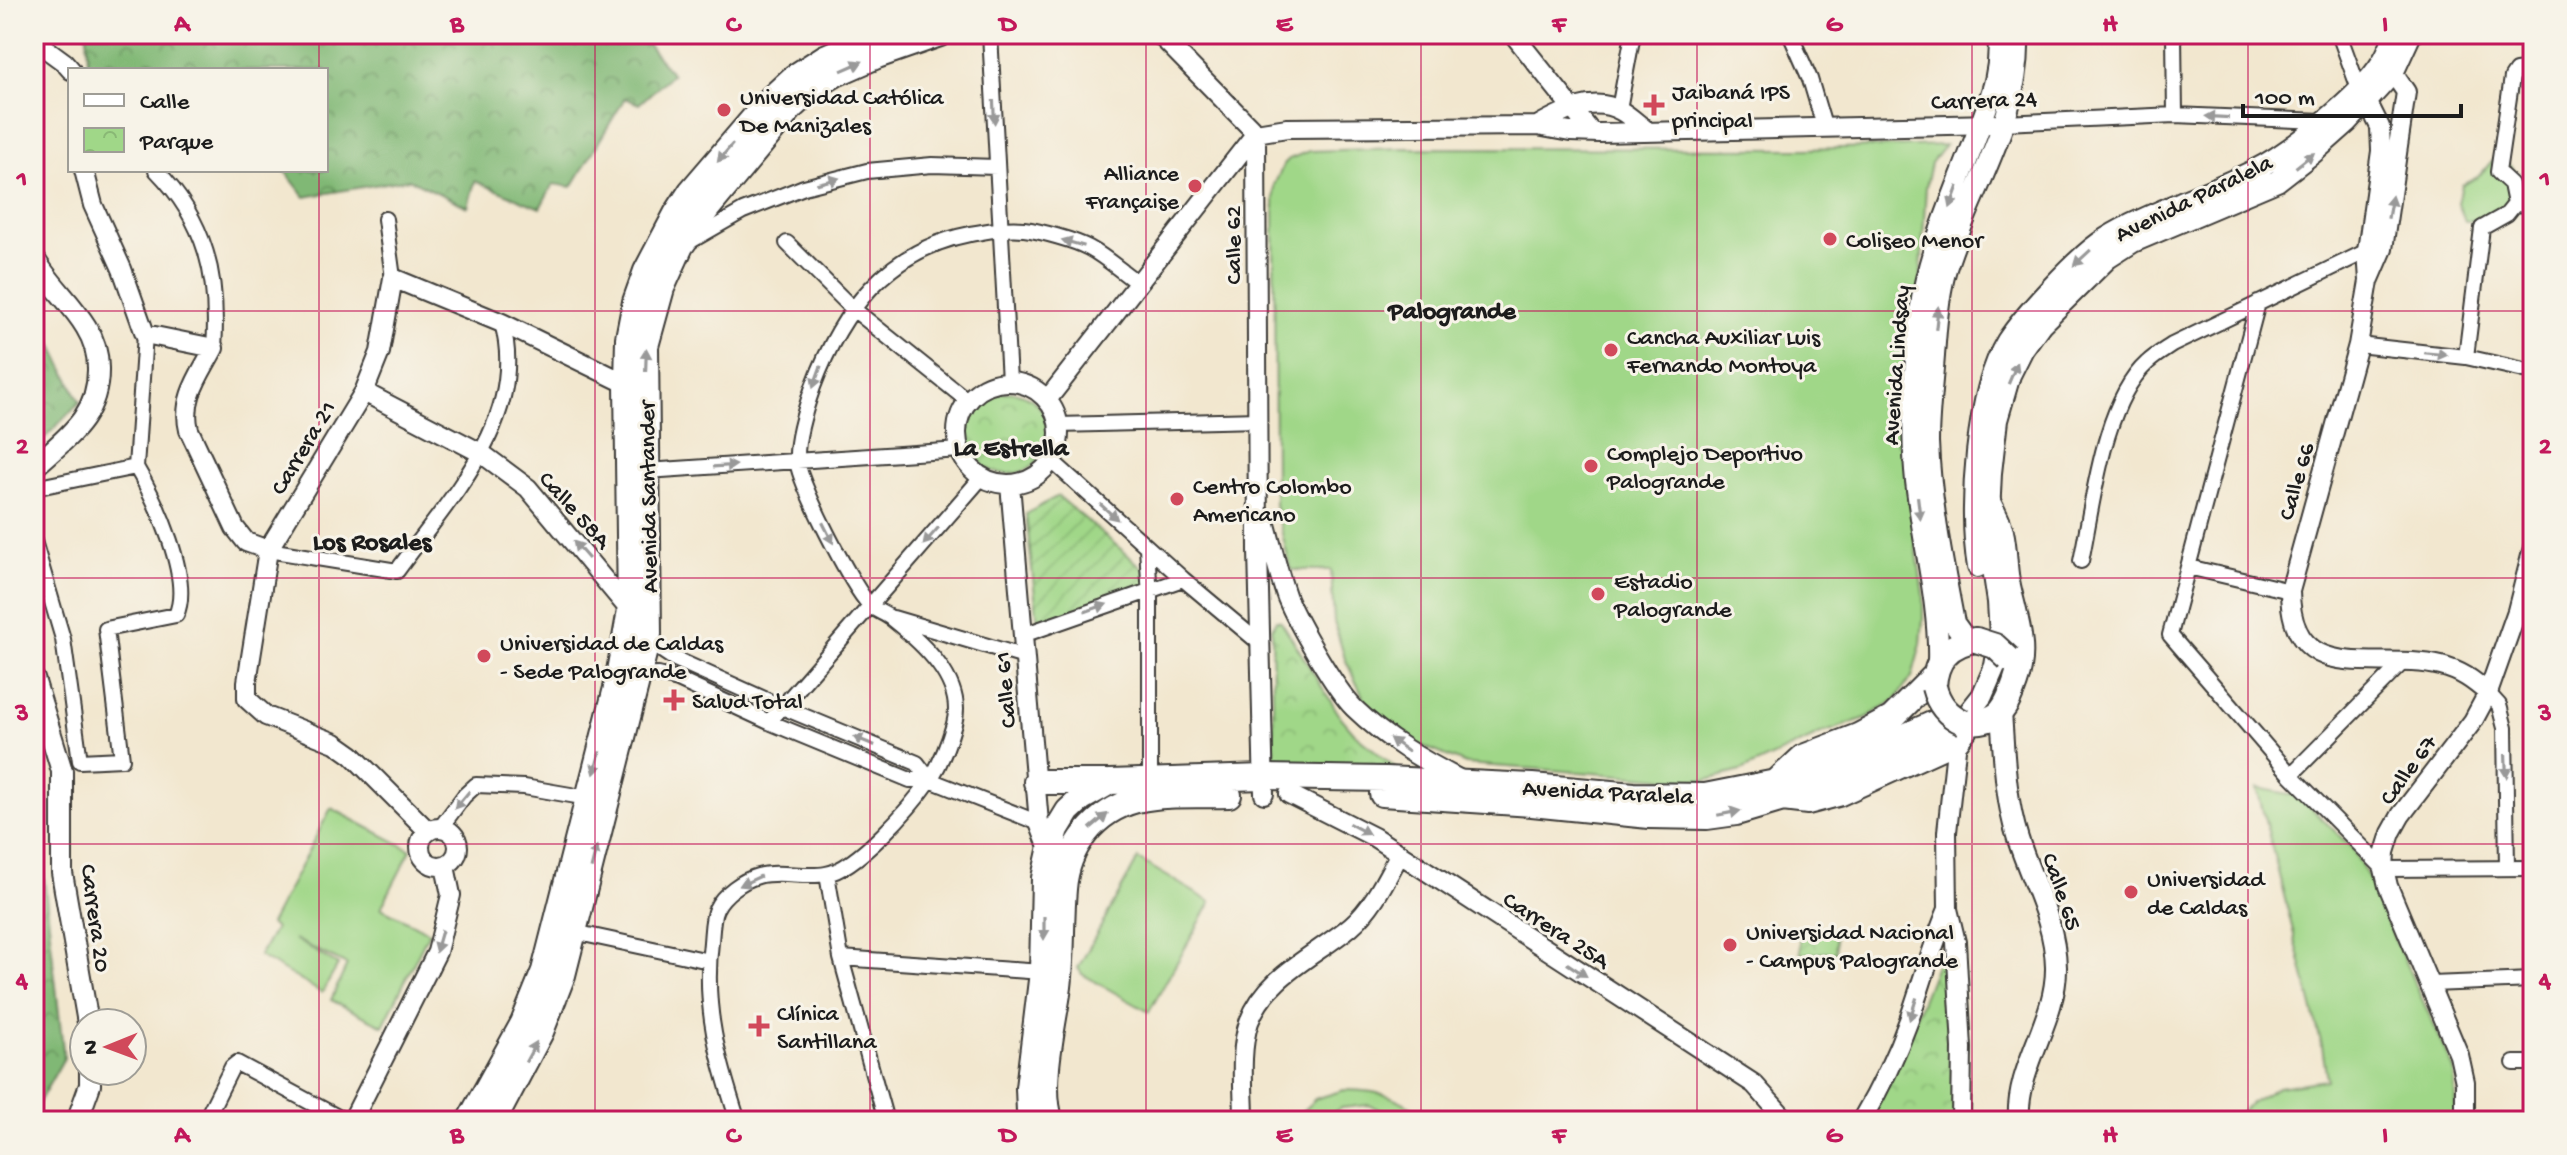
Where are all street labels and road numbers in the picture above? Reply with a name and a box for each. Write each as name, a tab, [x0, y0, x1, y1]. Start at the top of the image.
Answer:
street label: Carrera 24	[1930, 86, 2038, 119]
street label: Avenida Paralela	[2111, 149, 2279, 251]
street label: Calle 62	[1221, 205, 1250, 284]
street label: Avenida Lindsay	[1878, 284, 1919, 446]
street label: Carrera 21	[266, 396, 344, 501]
street label: Avenida Santander	[634, 398, 667, 593]
street label: Calle 66	[2273, 439, 2323, 524]
street label: Calle 58A	[531, 466, 617, 558]
street label: Calle 61	[990, 650, 1025, 729]
street label: Calle 67	[2375, 730, 2445, 812]
street label: Avenida Paralela	[1521, 776, 1695, 813]
street label: Calle 65	[2033, 850, 2086, 935]
street label: Carrera 20	[72, 863, 115, 974]
street label: Carrera 25A	[1496, 887, 1616, 978]

